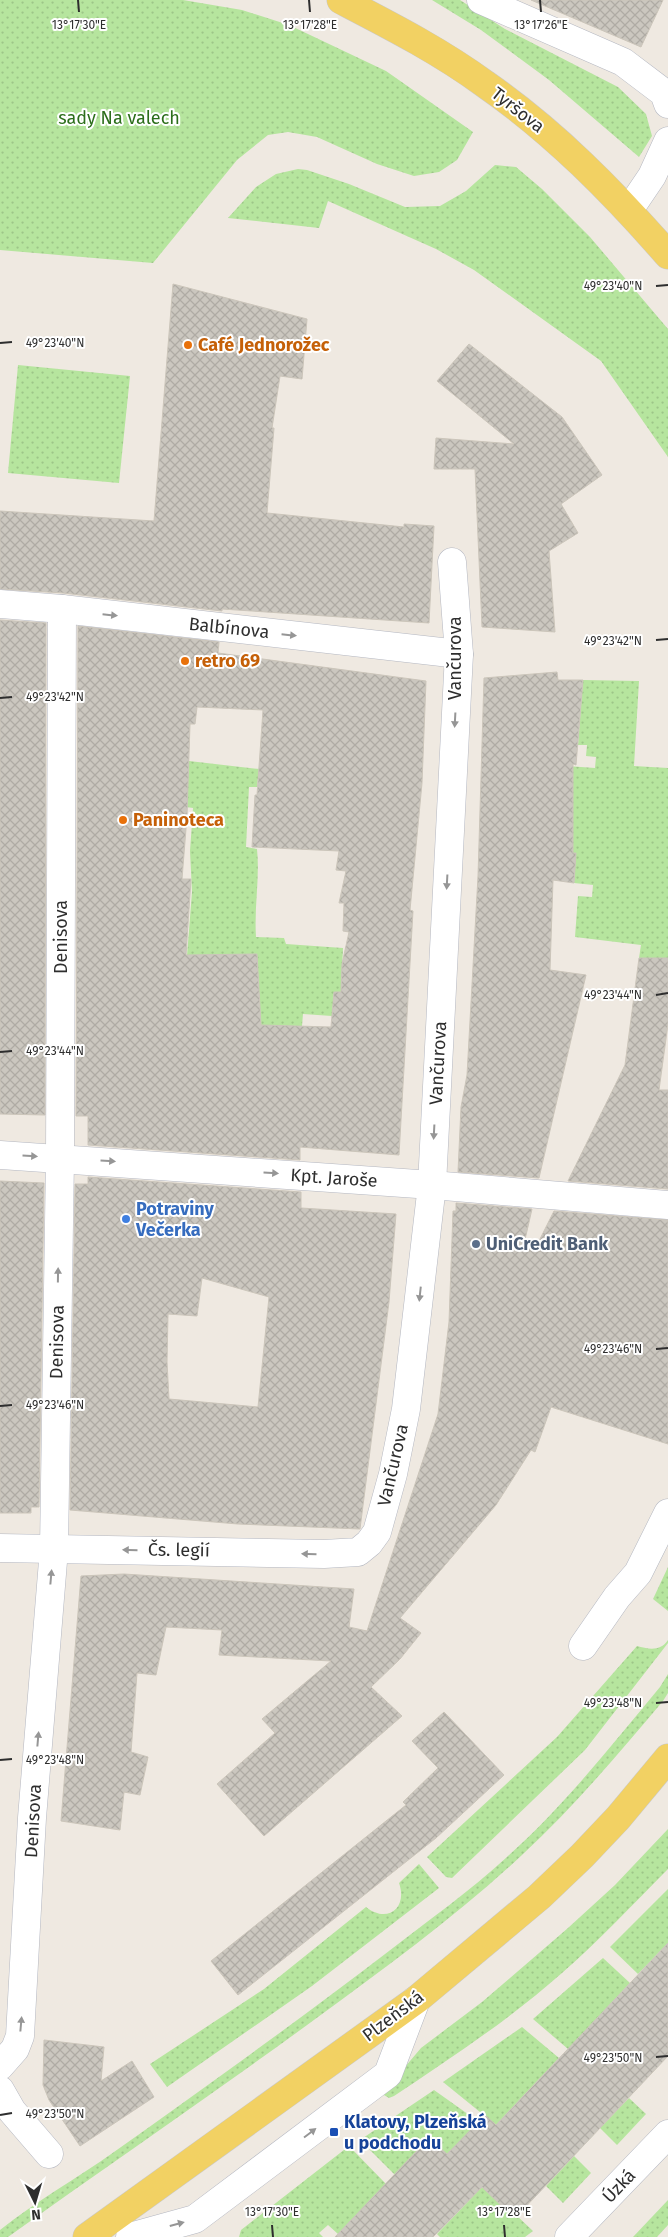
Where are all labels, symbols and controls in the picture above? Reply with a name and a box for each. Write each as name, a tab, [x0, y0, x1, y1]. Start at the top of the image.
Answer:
text: 13°17'30"E	[52, 18, 106, 32]
text: 13°17'28"E	[283, 18, 337, 32]
text: 13°17'26"E	[514, 18, 568, 32]
street label: Tyršova	[487, 82, 549, 138]
park label: sady Na valech	[58, 107, 180, 129]
text: 49°23'40"N	[584, 279, 642, 293]
place label: Café Jednorožec	[198, 334, 330, 356]
text: 49°23'40"N	[26, 336, 84, 350]
marker: Café Jednorožec	[182, 339, 194, 351]
one-way arrow	[103, 611, 119, 619]
street label: Balbínova	[188, 613, 270, 643]
street label: Vančurova	[444, 616, 466, 700]
one-way arrow	[281, 631, 297, 639]
text: 49°23'42"N	[584, 634, 642, 648]
place label: retro 69	[195, 650, 260, 672]
marker: retro 69	[179, 655, 191, 667]
text: 49°23'42"N	[26, 690, 84, 704]
one-way arrow	[451, 712, 459, 728]
place label: Paninoteca	[133, 809, 224, 831]
marker: Paninoteca	[117, 814, 129, 826]
one-way arrow	[443, 874, 451, 890]
street label: Denisova	[50, 900, 72, 974]
text: 49°23'44"N	[584, 988, 642, 1002]
street label: Vančurova	[425, 1021, 451, 1105]
text: 49°23'44"N	[26, 1044, 84, 1058]
one-way arrow	[430, 1124, 438, 1140]
one-way arrow	[22, 1153, 38, 1161]
one-way arrow	[101, 1158, 117, 1166]
street label: Kpt. Jaroše	[290, 1164, 378, 1192]
one-way arrow	[263, 1170, 279, 1178]
place label: Potraviny Večerka	[135, 1198, 214, 1241]
marker: Potraviny Večerka	[120, 1213, 132, 1225]
place label: UniCredit Bank	[486, 1233, 609, 1255]
marker: UniCredit Bank	[470, 1238, 482, 1250]
one-way arrow	[54, 1267, 62, 1283]
one-way arrow	[415, 1286, 423, 1302]
street label: Denisova	[45, 1305, 69, 1379]
text: 49°23'46"N	[584, 1342, 642, 1356]
text: 49°23'46"N	[26, 1398, 84, 1412]
street label: Vančurova	[373, 1422, 413, 1508]
street label: Čs. legií	[148, 1538, 210, 1562]
one-way arrow	[121, 1545, 137, 1553]
one-way arrow	[301, 1549, 317, 1557]
one-way arrow	[48, 1569, 56, 1585]
text: 49°23'48"N	[584, 1696, 642, 1710]
one-way arrow	[34, 1731, 42, 1747]
text: 49°23'48"N	[26, 1753, 84, 1767]
street label: Denisova	[20, 1783, 46, 1859]
street label: Plzeňská	[358, 1986, 428, 2046]
one-way arrow	[17, 2015, 25, 2031]
text: 49°23'50"N	[584, 2051, 642, 2065]
text: 49°23'50"N	[26, 2107, 84, 2121]
place label: Klatovy, Plzeňská u podchodu	[344, 2111, 487, 2154]
marker: Klatovy, Plzeňská u podchodu	[328, 2126, 340, 2138]
one-way arrow	[303, 2128, 317, 2138]
street label: Úzká	[597, 2164, 640, 2207]
north arrow	[10, 2177, 60, 2227]
text: 13°17'30"E	[245, 2205, 299, 2219]
text: 13°17'28"E	[477, 2205, 531, 2219]
text: N	[31, 2206, 41, 2223]
one-way arrow	[169, 2220, 184, 2228]

